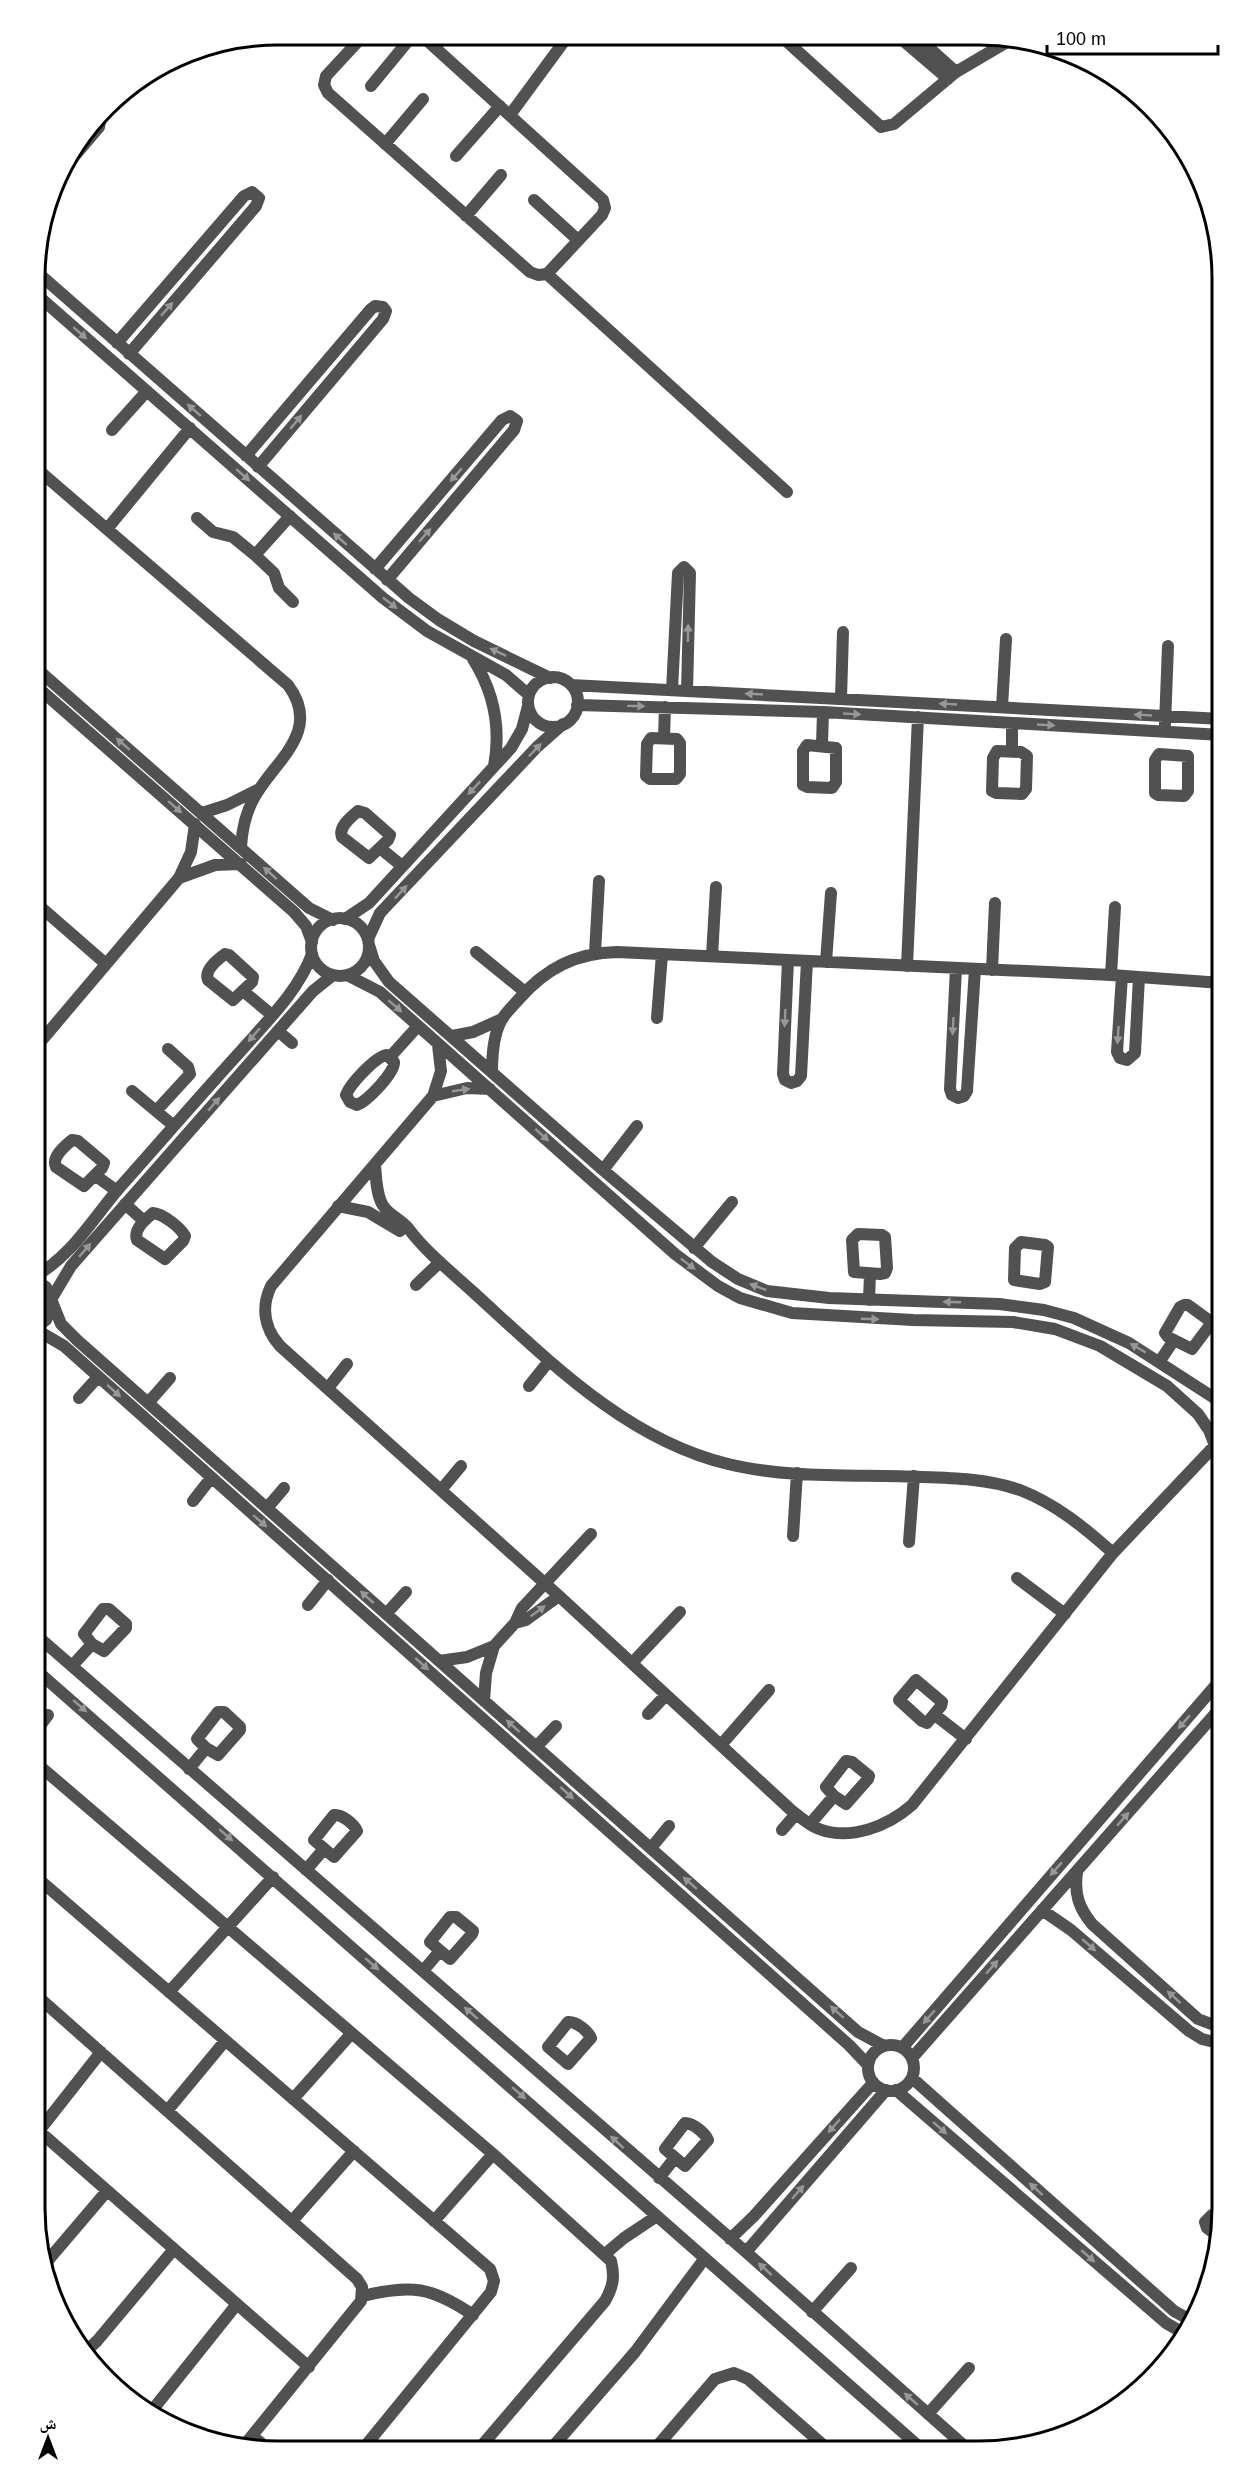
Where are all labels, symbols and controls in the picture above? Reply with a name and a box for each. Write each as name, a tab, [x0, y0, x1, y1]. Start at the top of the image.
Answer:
scale bar	[1047, 18, 1218, 56]
text: 100 m	[1056, 29, 1106, 49]
one-way arrow	[160, 302, 173, 317]
one-way arrow	[72, 326, 88, 339]
one-way arrow	[187, 404, 202, 417]
one-way arrow	[289, 415, 302, 430]
one-way arrow	[450, 467, 463, 482]
one-way arrow	[235, 468, 250, 481]
one-way arrow	[418, 528, 431, 543]
one-way arrow	[333, 532, 348, 546]
one-way arrow	[382, 596, 397, 609]
one-way arrow	[684, 623, 693, 642]
one-way arrow	[489, 648, 506, 657]
one-way arrow	[744, 690, 763, 699]
one-way arrow	[939, 700, 958, 709]
one-way arrow	[626, 701, 645, 711]
one-way arrow	[842, 709, 861, 718]
one-way arrow	[1133, 710, 1152, 719]
one-way arrow	[1037, 721, 1056, 730]
one-way arrow	[116, 738, 131, 751]
one-way arrow	[527, 743, 541, 757]
one-way arrow	[467, 781, 481, 796]
one-way arrow	[167, 800, 182, 813]
one-way arrow	[263, 867, 278, 880]
one-way arrow	[393, 885, 407, 899]
one-way arrow	[388, 999, 403, 1013]
one-way arrow	[780, 1009, 790, 1028]
one-way arrow	[948, 1017, 958, 1036]
one-way arrow	[1114, 1025, 1123, 1044]
one-way arrow	[248, 1027, 261, 1042]
one-way arrow	[452, 1085, 471, 1094]
one-way arrow	[207, 1097, 220, 1112]
one-way arrow	[534, 1128, 549, 1141]
one-way arrow	[78, 1243, 91, 1258]
one-way arrow	[680, 1258, 696, 1271]
one-way arrow	[749, 1282, 767, 1291]
one-way arrow	[942, 1297, 961, 1306]
one-way arrow	[861, 1314, 880, 1323]
one-way arrow	[1129, 1343, 1146, 1353]
one-way arrow	[106, 1385, 121, 1398]
one-way arrow	[252, 1514, 267, 1528]
one-way arrow	[360, 1591, 375, 1604]
one-way arrow	[530, 1605, 546, 1617]
one-way arrow	[414, 1657, 429, 1671]
one-way arrow	[72, 1699, 87, 1712]
one-way arrow	[1178, 1714, 1191, 1729]
one-way arrow	[506, 1720, 521, 1733]
one-way arrow	[559, 1786, 574, 1799]
one-way arrow	[1116, 1812, 1130, 1827]
one-way arrow	[218, 1828, 233, 1841]
one-way arrow	[1050, 1861, 1063, 1876]
one-way arrow	[683, 1876, 698, 1890]
one-way arrow	[1081, 1938, 1096, 1951]
one-way arrow	[364, 1957, 379, 1970]
one-way arrow	[985, 1960, 998, 1975]
one-way arrow	[1166, 1990, 1181, 2004]
one-way arrow	[829, 2005, 844, 2019]
one-way arrow	[464, 2007, 479, 2020]
one-way arrow	[922, 2009, 935, 2025]
one-way arrow	[511, 2086, 526, 2100]
one-way arrow	[828, 2118, 841, 2133]
one-way arrow	[932, 2122, 948, 2135]
one-way arrow	[610, 2136, 625, 2149]
one-way arrow	[1029, 2183, 1044, 2196]
one-way arrow	[791, 2184, 804, 2200]
one-way arrow	[1080, 2249, 1095, 2262]
one-way arrow	[758, 2263, 773, 2276]
one-way arrow	[903, 2392, 918, 2406]
north arrow	[18, 2408, 78, 2468]
text: ش	[40, 2415, 57, 2433]

